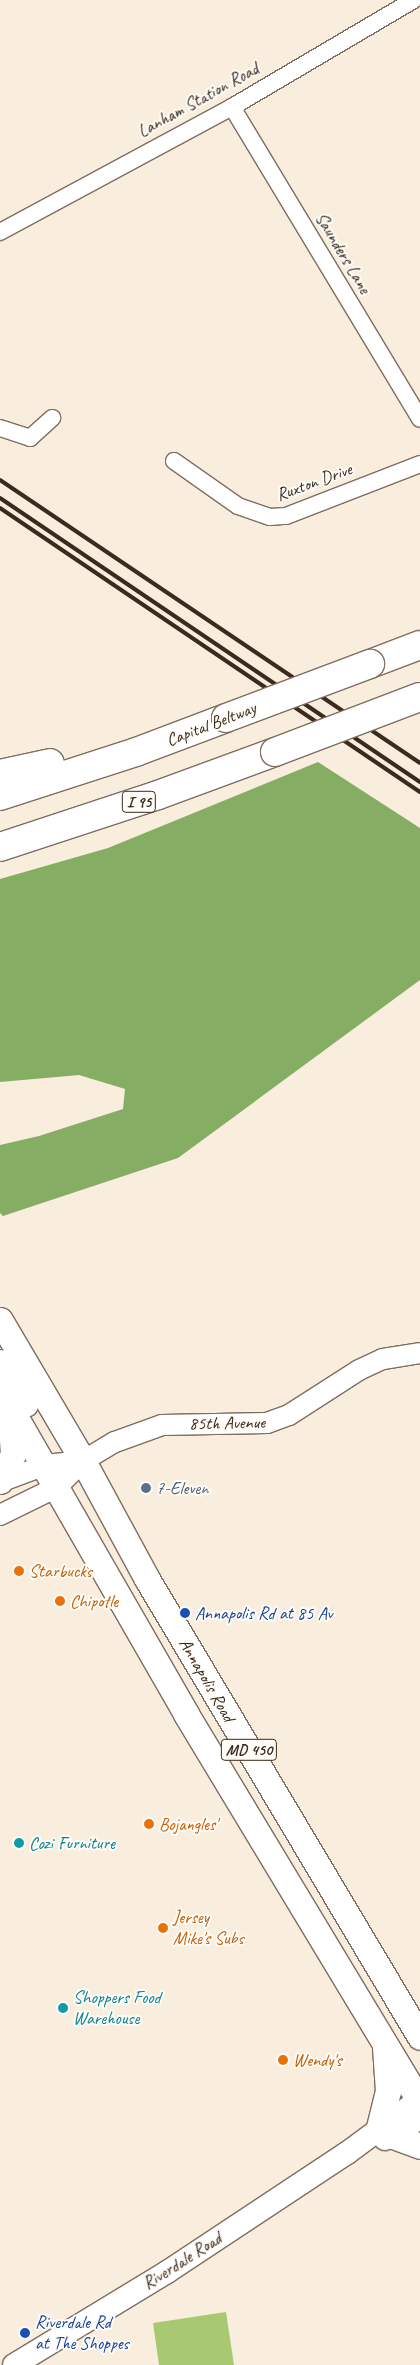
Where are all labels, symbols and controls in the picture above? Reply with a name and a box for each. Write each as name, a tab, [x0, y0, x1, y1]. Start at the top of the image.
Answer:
street label: Lanham Station Road	[134, 58, 262, 142]
street label: Saunders Lane	[310, 209, 376, 297]
street label: Ruxton Drive	[273, 458, 355, 506]
street label: Capital Beltway	[163, 697, 259, 751]
road number: I 95	[122, 789, 156, 816]
street label: 85th Avenue	[189, 1412, 265, 1434]
place label: 7-Eleven	[156, 1477, 208, 1499]
marker: 7-Eleven	[140, 1482, 152, 1494]
place label: Starbucks	[29, 1560, 92, 1582]
marker: Starbucks	[13, 1565, 25, 1577]
place label: Chipotle	[70, 1590, 118, 1612]
marker: Chipotle	[54, 1595, 66, 1607]
place label: Annapolis Rd at 85 Av	[195, 1602, 333, 1624]
marker: Annapolis Rd at 85 Av	[179, 1607, 191, 1619]
street label: Annapolis Road	[174, 1634, 240, 1726]
road number: MD 450	[220, 1736, 278, 1764]
place label: Bojangles'	[159, 1813, 217, 1835]
marker: Bojangles'	[143, 1818, 155, 1830]
place label: Cozi Furniture	[29, 1832, 115, 1854]
marker: Cozi Furniture	[13, 1837, 25, 1849]
place label: Jersey Mike's Subs	[173, 1907, 243, 1950]
marker: Jersey Mike's Subs	[157, 1922, 169, 1934]
place label: Shoppers Food Warehouse	[73, 1987, 161, 2030]
marker: Shoppers Food Warehouse	[57, 2002, 69, 2014]
place label: Wendy's	[293, 2049, 342, 2071]
marker: Wendy's	[277, 2054, 289, 2066]
street label: Riverdale Road	[139, 2228, 225, 2294]
place label: Riverdale Rd at The Shoppes	[35, 2312, 130, 2354]
marker: Riverdale Rd at The Shoppes	[19, 2327, 31, 2339]

